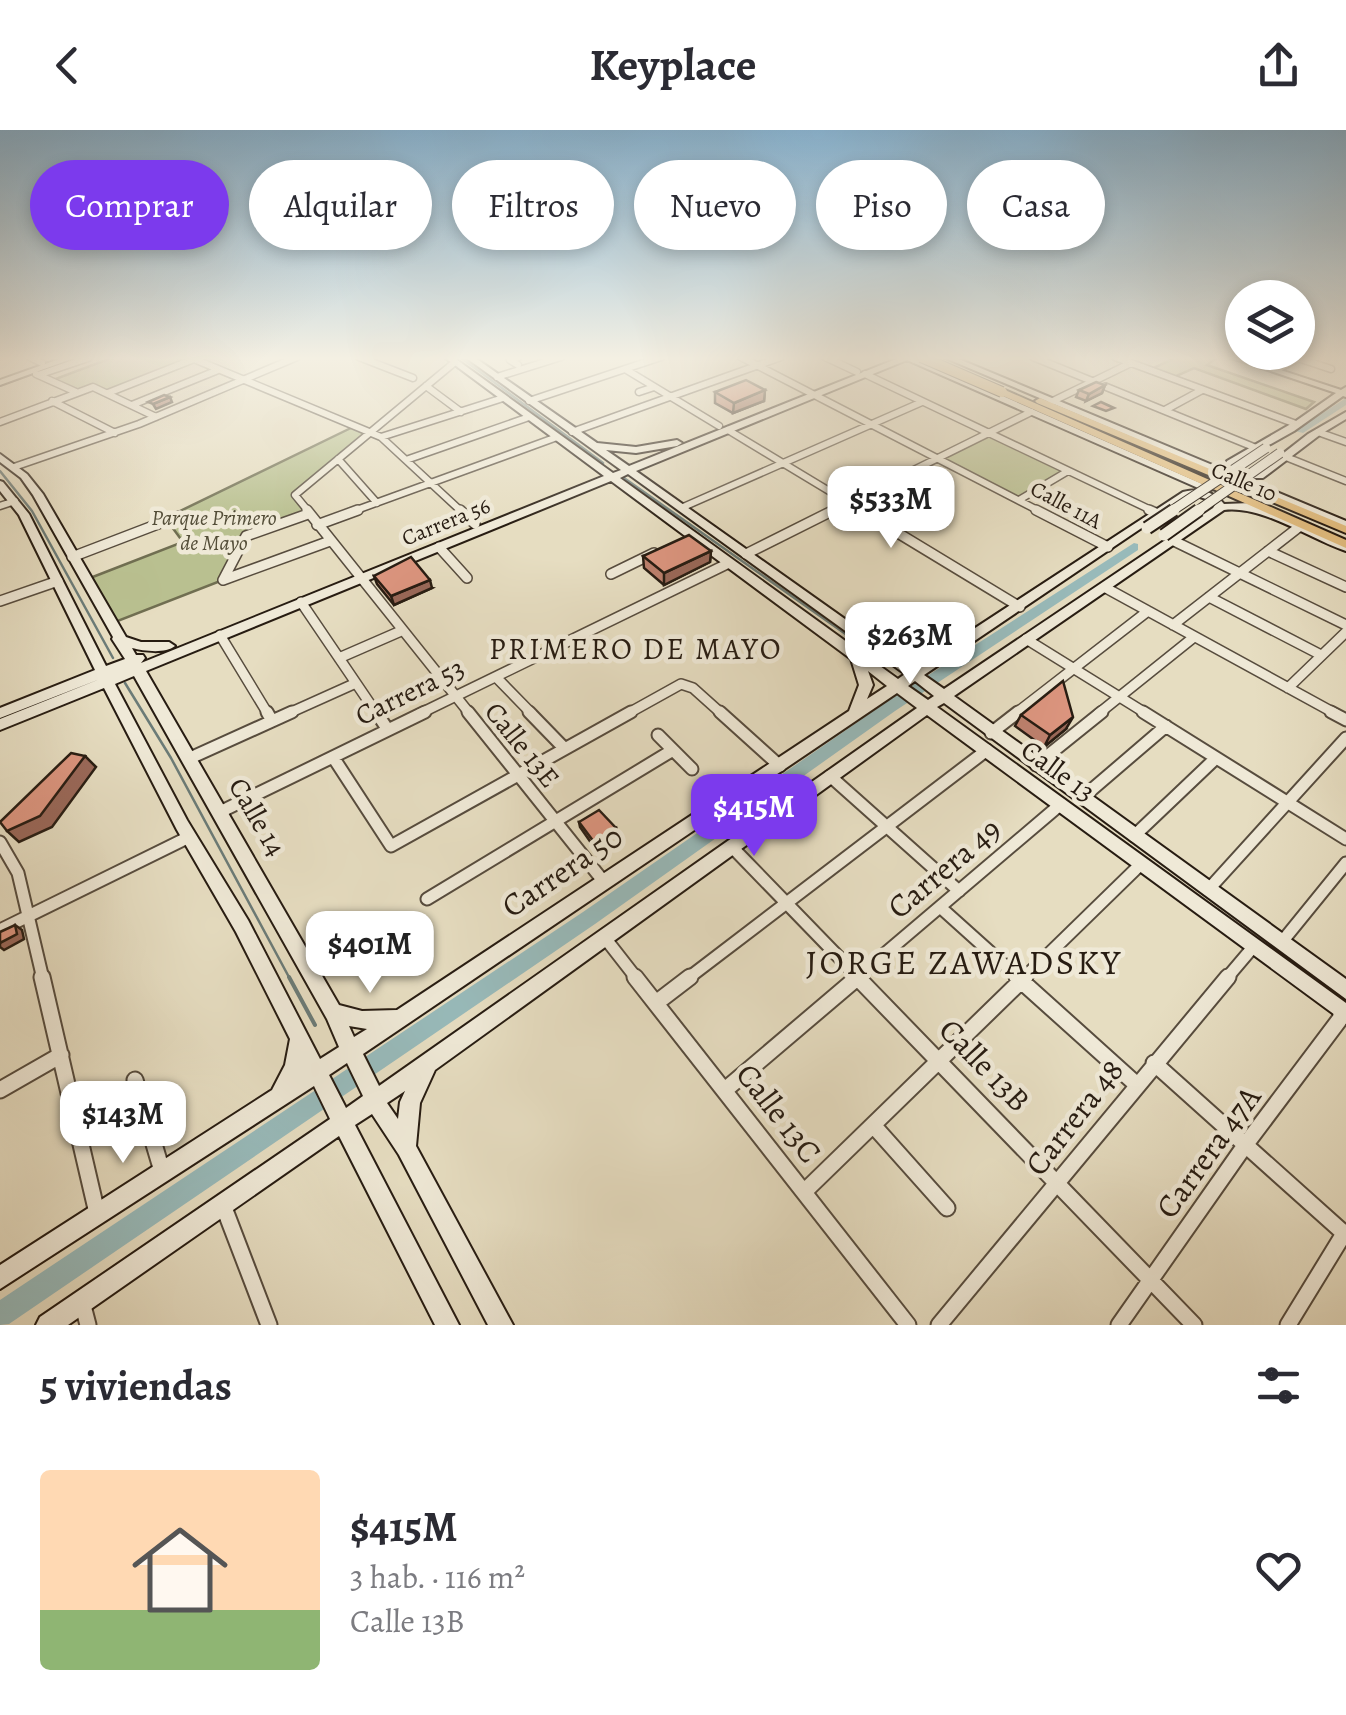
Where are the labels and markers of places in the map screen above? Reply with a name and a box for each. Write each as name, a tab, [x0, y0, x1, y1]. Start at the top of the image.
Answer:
pin: $533M	[821, 466, 961, 551]
pin: $263M	[840, 602, 980, 687]
pin: $415M	[684, 774, 824, 859]
pin: $401M	[300, 911, 440, 996]
pin: $143M	[53, 1081, 193, 1166]

